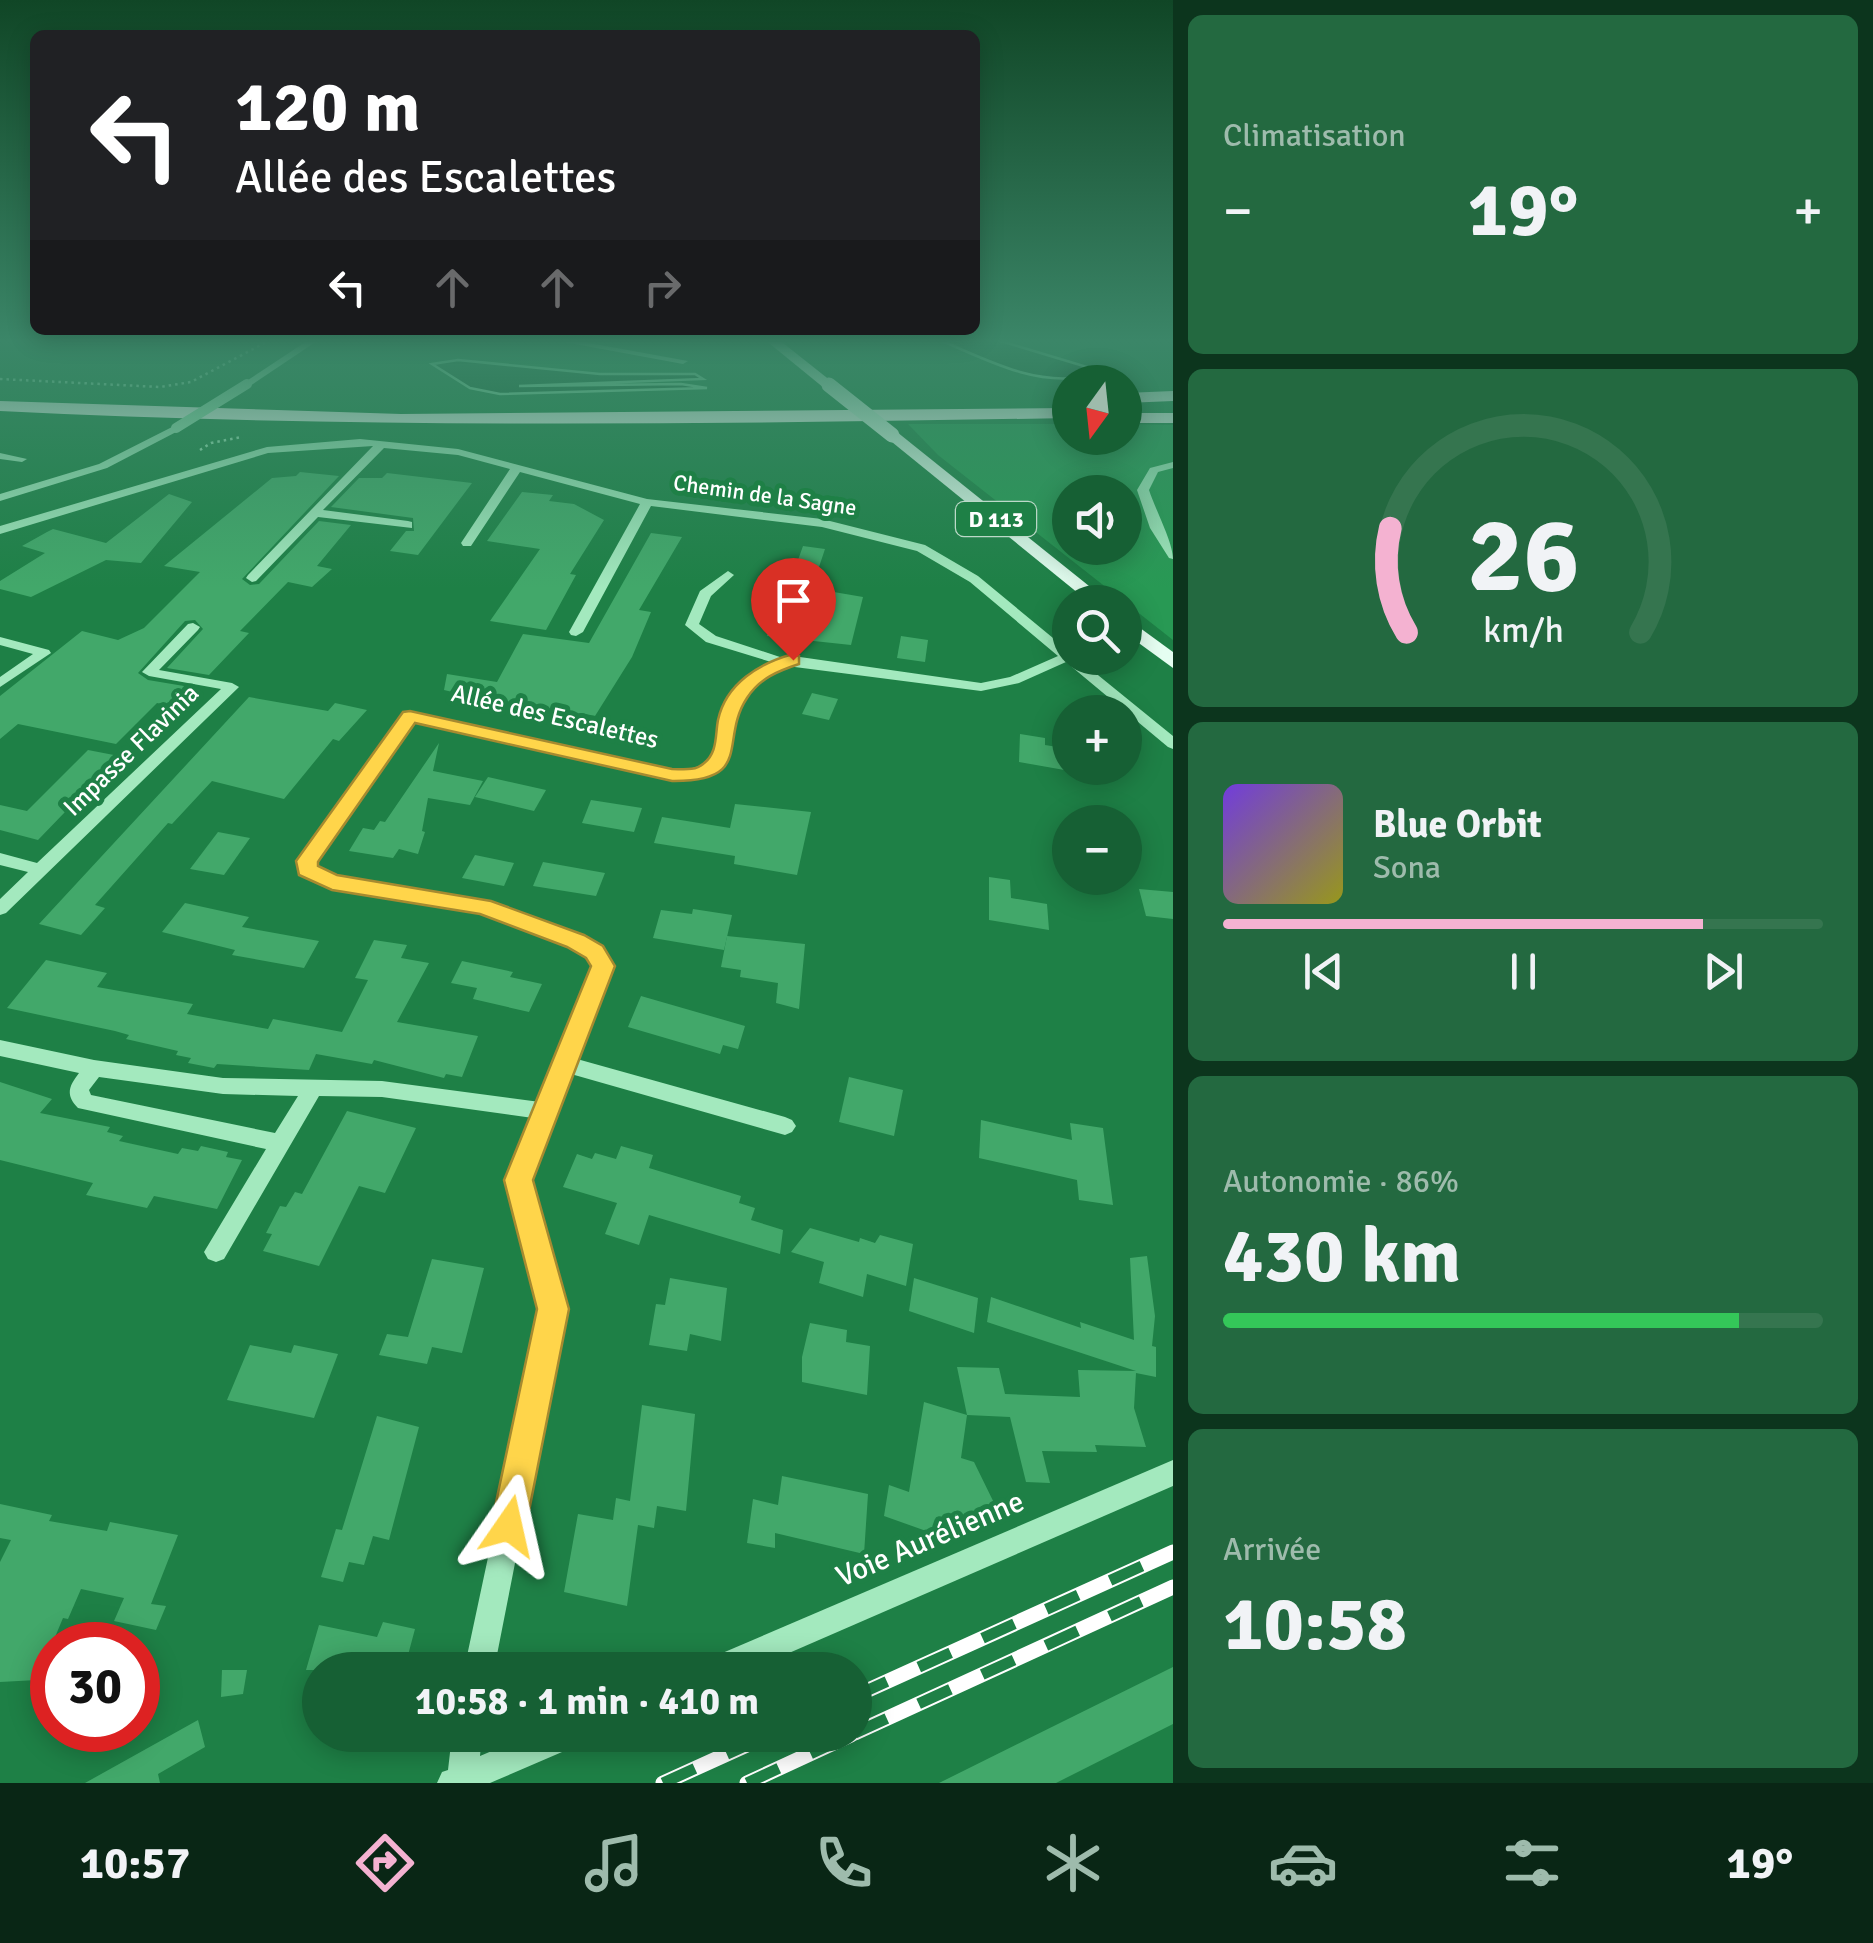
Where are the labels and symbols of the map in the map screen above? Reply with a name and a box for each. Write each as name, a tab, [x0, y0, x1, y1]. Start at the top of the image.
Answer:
north arrow	[1052, 365, 1142, 455]
street label: Chemin de la Sagne	[672, 469, 858, 521]
road number: D 113	[956, 502, 1036, 536]
pin	[751, 558, 836, 661]
street label: Impasse Flavinia	[57, 677, 205, 823]
street label: Allée des Escalettes	[448, 677, 662, 755]
position arrow	[457, 1474, 561, 1578]
street label: Voie Aurélienne	[830, 1483, 1030, 1595]
speed limit sign: 30	[30, 1622, 160, 1752]

